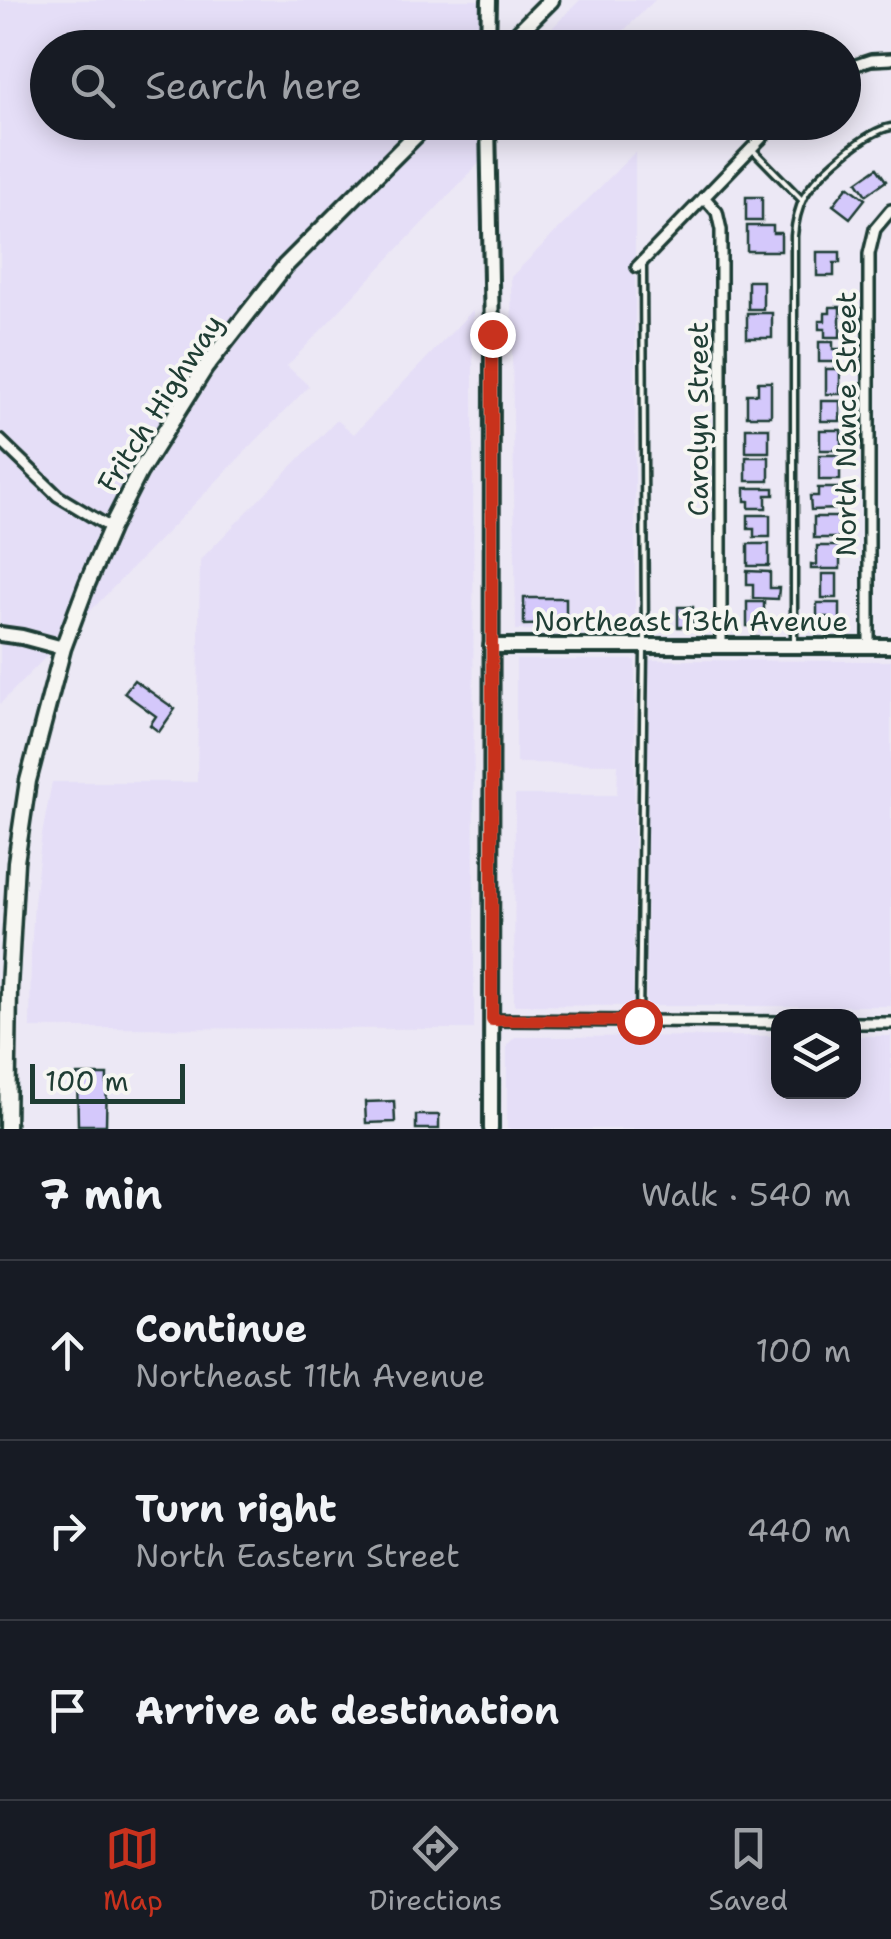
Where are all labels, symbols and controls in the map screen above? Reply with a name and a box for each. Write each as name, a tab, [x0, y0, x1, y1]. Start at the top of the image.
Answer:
search box	[30, 30, 861, 140]
icon: search	[65, 58, 120, 113]
text: Search here	[145, 60, 362, 111]
street label: North Nance Street	[827, 291, 865, 557]
street label: Fritch Highway	[88, 307, 232, 499]
route end	[470, 312, 516, 358]
street label: Carolyn Street	[679, 321, 717, 517]
street label: Northeast 13th Avenue	[534, 602, 848, 640]
route start	[617, 999, 663, 1045]
map controls	[771, 1009, 861, 1099]
button: layers	[771, 1009, 861, 1099]
scale bar	[30, 1059, 185, 1104]
text: 100 m	[45, 1062, 129, 1100]
text: 7 min	[40, 1166, 162, 1222]
text: Walk · 540 m	[641, 1173, 851, 1216]
text: Continue	[135, 1303, 307, 1354]
icon: ahead	[40, 1323, 95, 1378]
text: 100 m	[755, 1329, 851, 1372]
text: Northeast 11th Avenue	[135, 1354, 485, 1397]
text: Turn right	[135, 1483, 337, 1534]
icon: right	[40, 1503, 95, 1558]
text: 440 m	[746, 1509, 851, 1552]
text: North Eastern Street	[135, 1534, 460, 1577]
icon: arrive	[40, 1683, 95, 1738]
text: Arrive at destination	[135, 1685, 559, 1736]
tab: Map	[103, 1821, 163, 1919]
tab: Directions	[369, 1821, 502, 1919]
tab: Saved	[708, 1821, 788, 1919]

